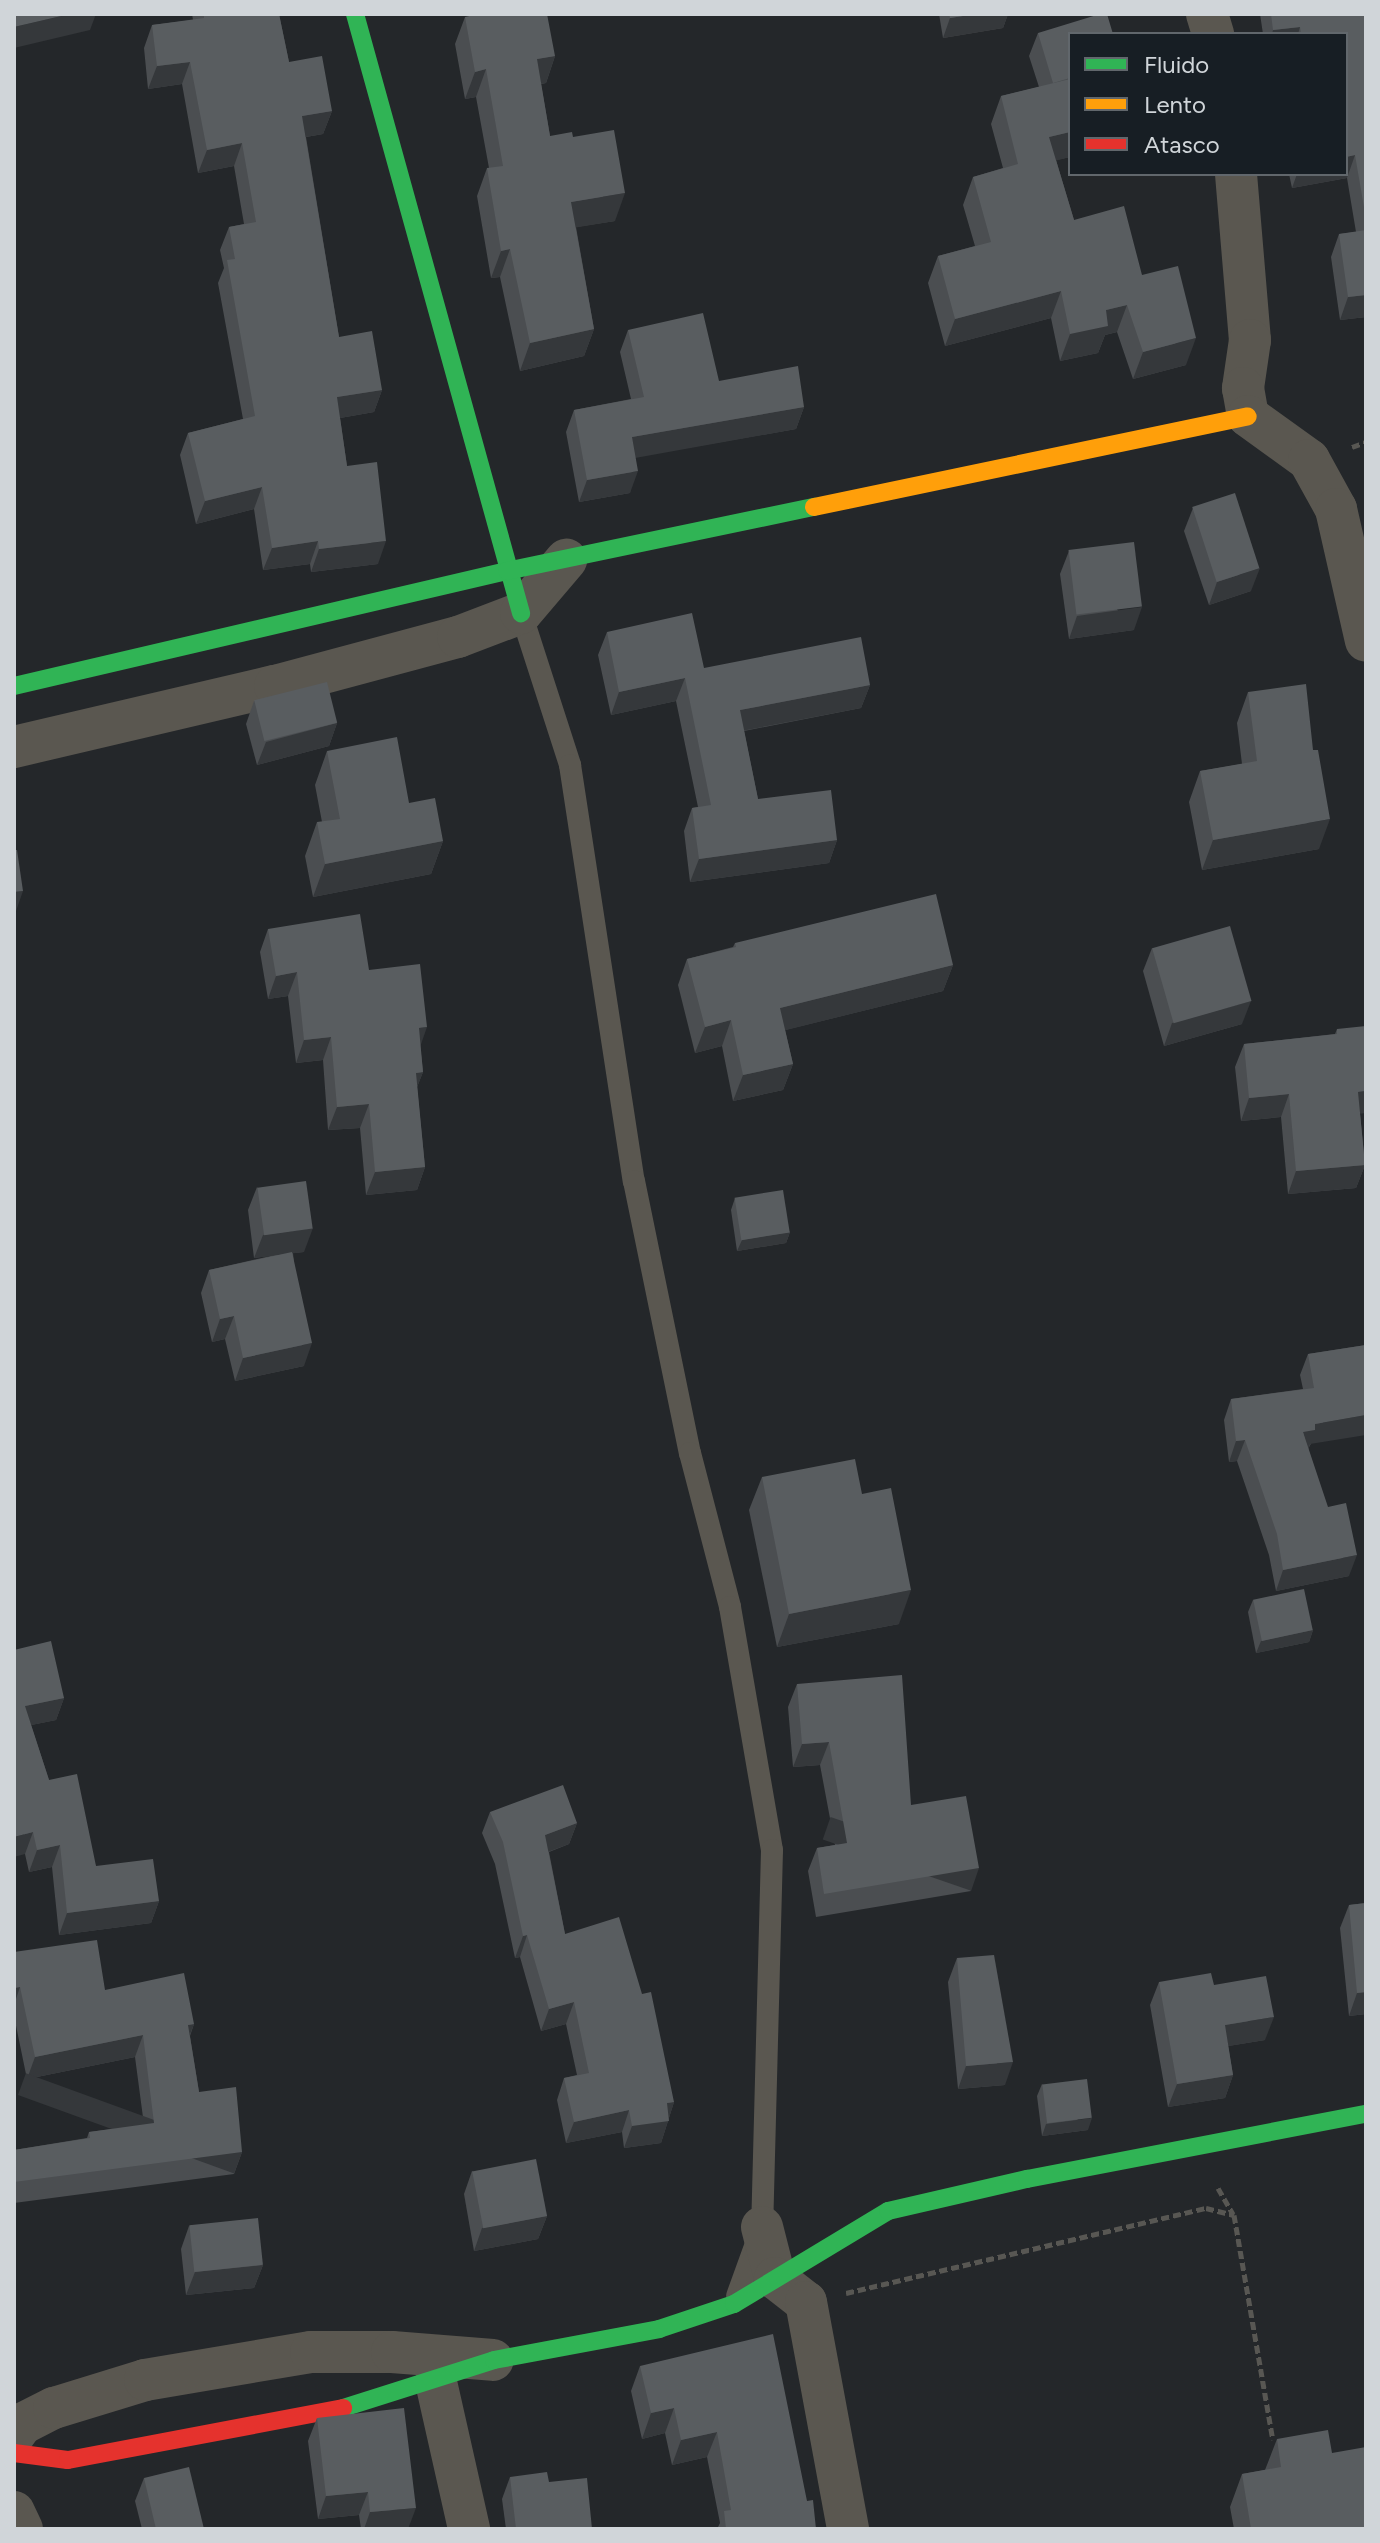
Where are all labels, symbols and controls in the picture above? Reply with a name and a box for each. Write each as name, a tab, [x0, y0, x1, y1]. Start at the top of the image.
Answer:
legend	[1068, 32, 1348, 176]
text: Fluido	[1144, 50, 1209, 79]
text: Lento	[1144, 90, 1206, 119]
text: Atasco	[1144, 130, 1220, 159]

